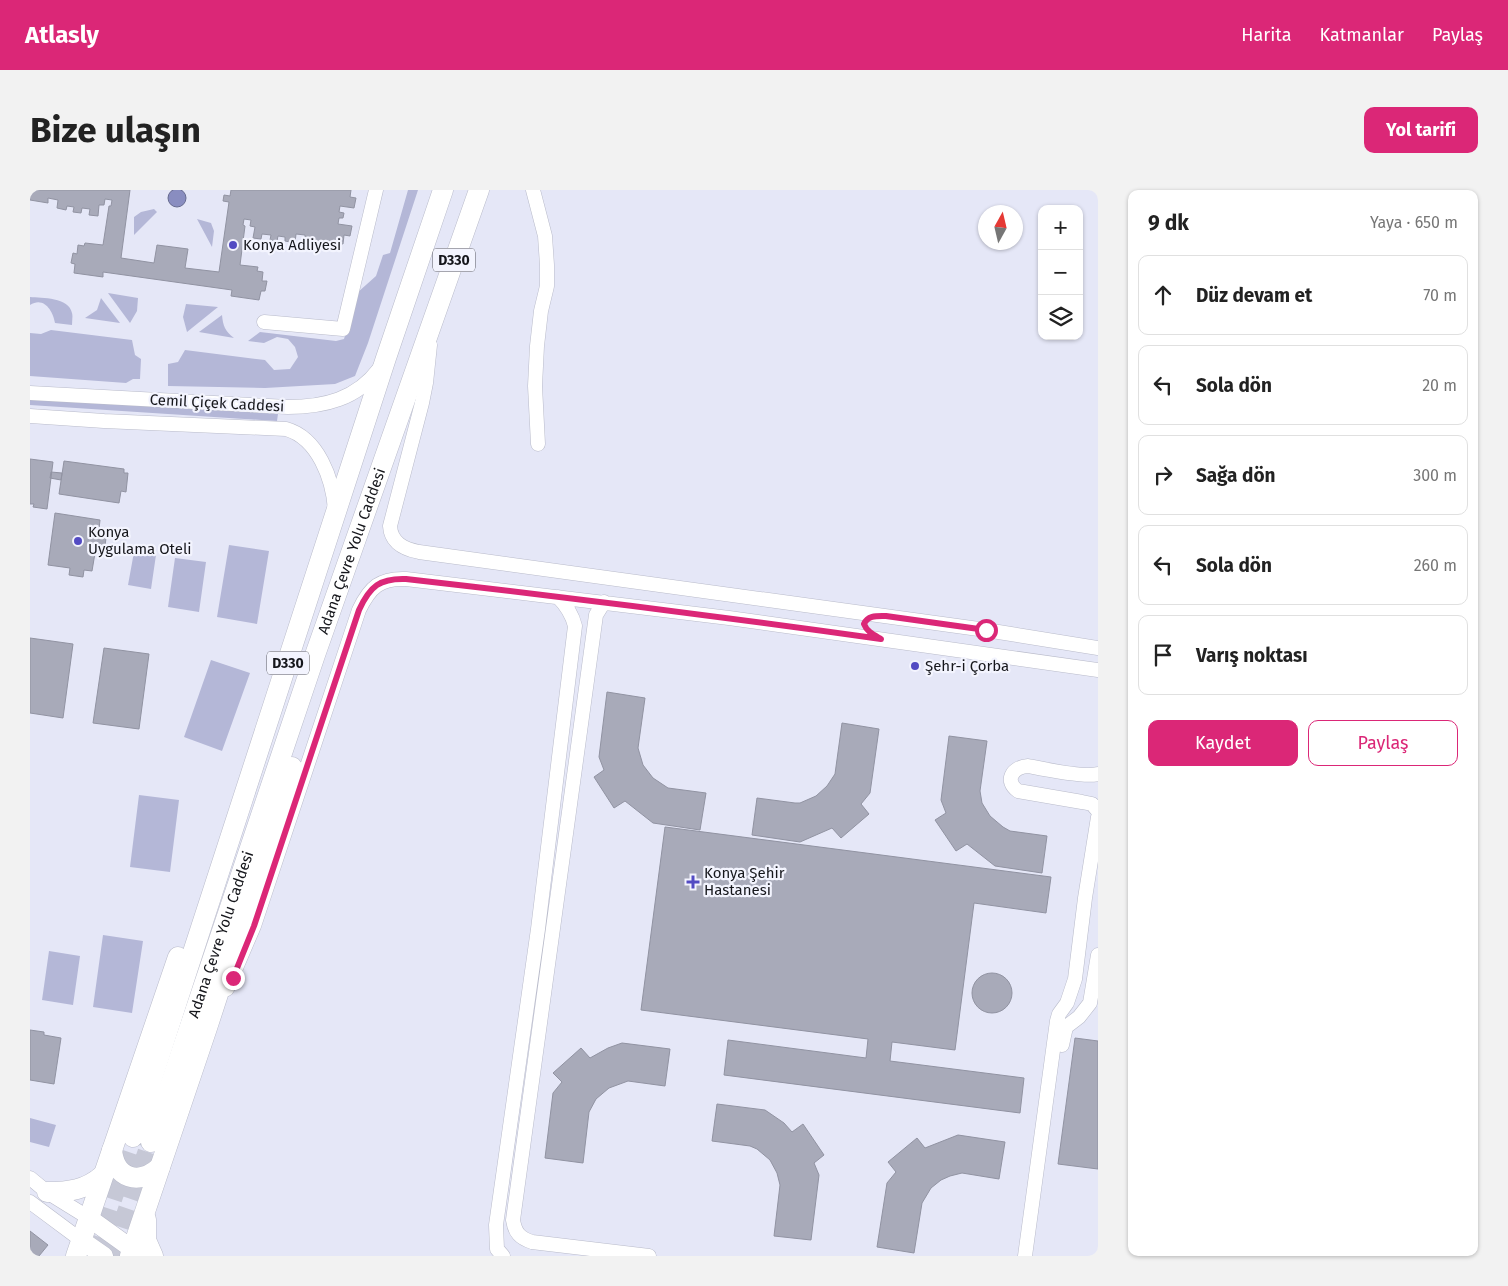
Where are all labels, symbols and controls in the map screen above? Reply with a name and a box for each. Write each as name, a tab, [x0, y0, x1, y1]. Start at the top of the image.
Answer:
text: Atlasly	[25, 21, 99, 49]
text: Harita	[1241, 24, 1291, 46]
text: Katmanlar	[1319, 24, 1404, 46]
text: Paylaş	[1432, 24, 1483, 46]
button: Yol tarifi	[1364, 107, 1478, 153]
text: Bize ulaşın	[30, 109, 201, 151]
north arrow	[978, 205, 1023, 250]
map controls	[1038, 205, 1083, 340]
button: +	[1038, 205, 1083, 250]
text: 9 dk	[1148, 210, 1189, 236]
text: Yaya · 650 m	[1370, 213, 1458, 232]
place label: Konya Adliyesi	[243, 236, 341, 254]
marker: Konya Adliyesi	[227, 239, 239, 251]
road number: D330	[433, 248, 475, 272]
button: −	[1038, 250, 1083, 295]
icon: ahead	[1149, 281, 1177, 309]
text: Düz devam et	[1196, 284, 1312, 307]
text: 70 m	[1423, 286, 1457, 305]
button: layers	[1038, 295, 1083, 340]
icon: left	[1149, 371, 1177, 399]
text: Sola dön	[1196, 374, 1272, 397]
text: 20 m	[1422, 376, 1457, 395]
street label: Cemil Çiçek Caddesi	[149, 390, 285, 416]
icon: right	[1149, 461, 1177, 489]
text: Sağa dön	[1196, 464, 1276, 487]
street label: Adana Çevre Yolu Caddesi	[314, 466, 389, 637]
text: 300 m	[1413, 466, 1457, 485]
place label: Konya Uygulama Oteli	[88, 523, 192, 558]
marker: Konya Uygulama Oteli	[72, 535, 84, 547]
icon: left	[1149, 551, 1177, 579]
text: Sola dön	[1196, 554, 1272, 577]
text: 260 m	[1414, 556, 1457, 575]
route start	[975, 619, 998, 642]
icon: arrive	[1149, 641, 1177, 669]
text: Varış noktası	[1196, 644, 1308, 667]
road number: D330	[267, 652, 309, 674]
place label: Şehr-i Çorba	[925, 657, 1009, 675]
marker: Şehr-i Çorba	[909, 660, 921, 672]
button: Kaydet	[1148, 720, 1298, 766]
button: Paylaş	[1308, 720, 1458, 766]
street label: Adana Çevre Yolu Caddesi	[184, 849, 257, 1020]
place label: Konya Şehir Hastanesi	[704, 864, 785, 899]
marker: Konya Şehir Hastanesi	[686, 875, 700, 889]
route end	[222, 967, 245, 990]

